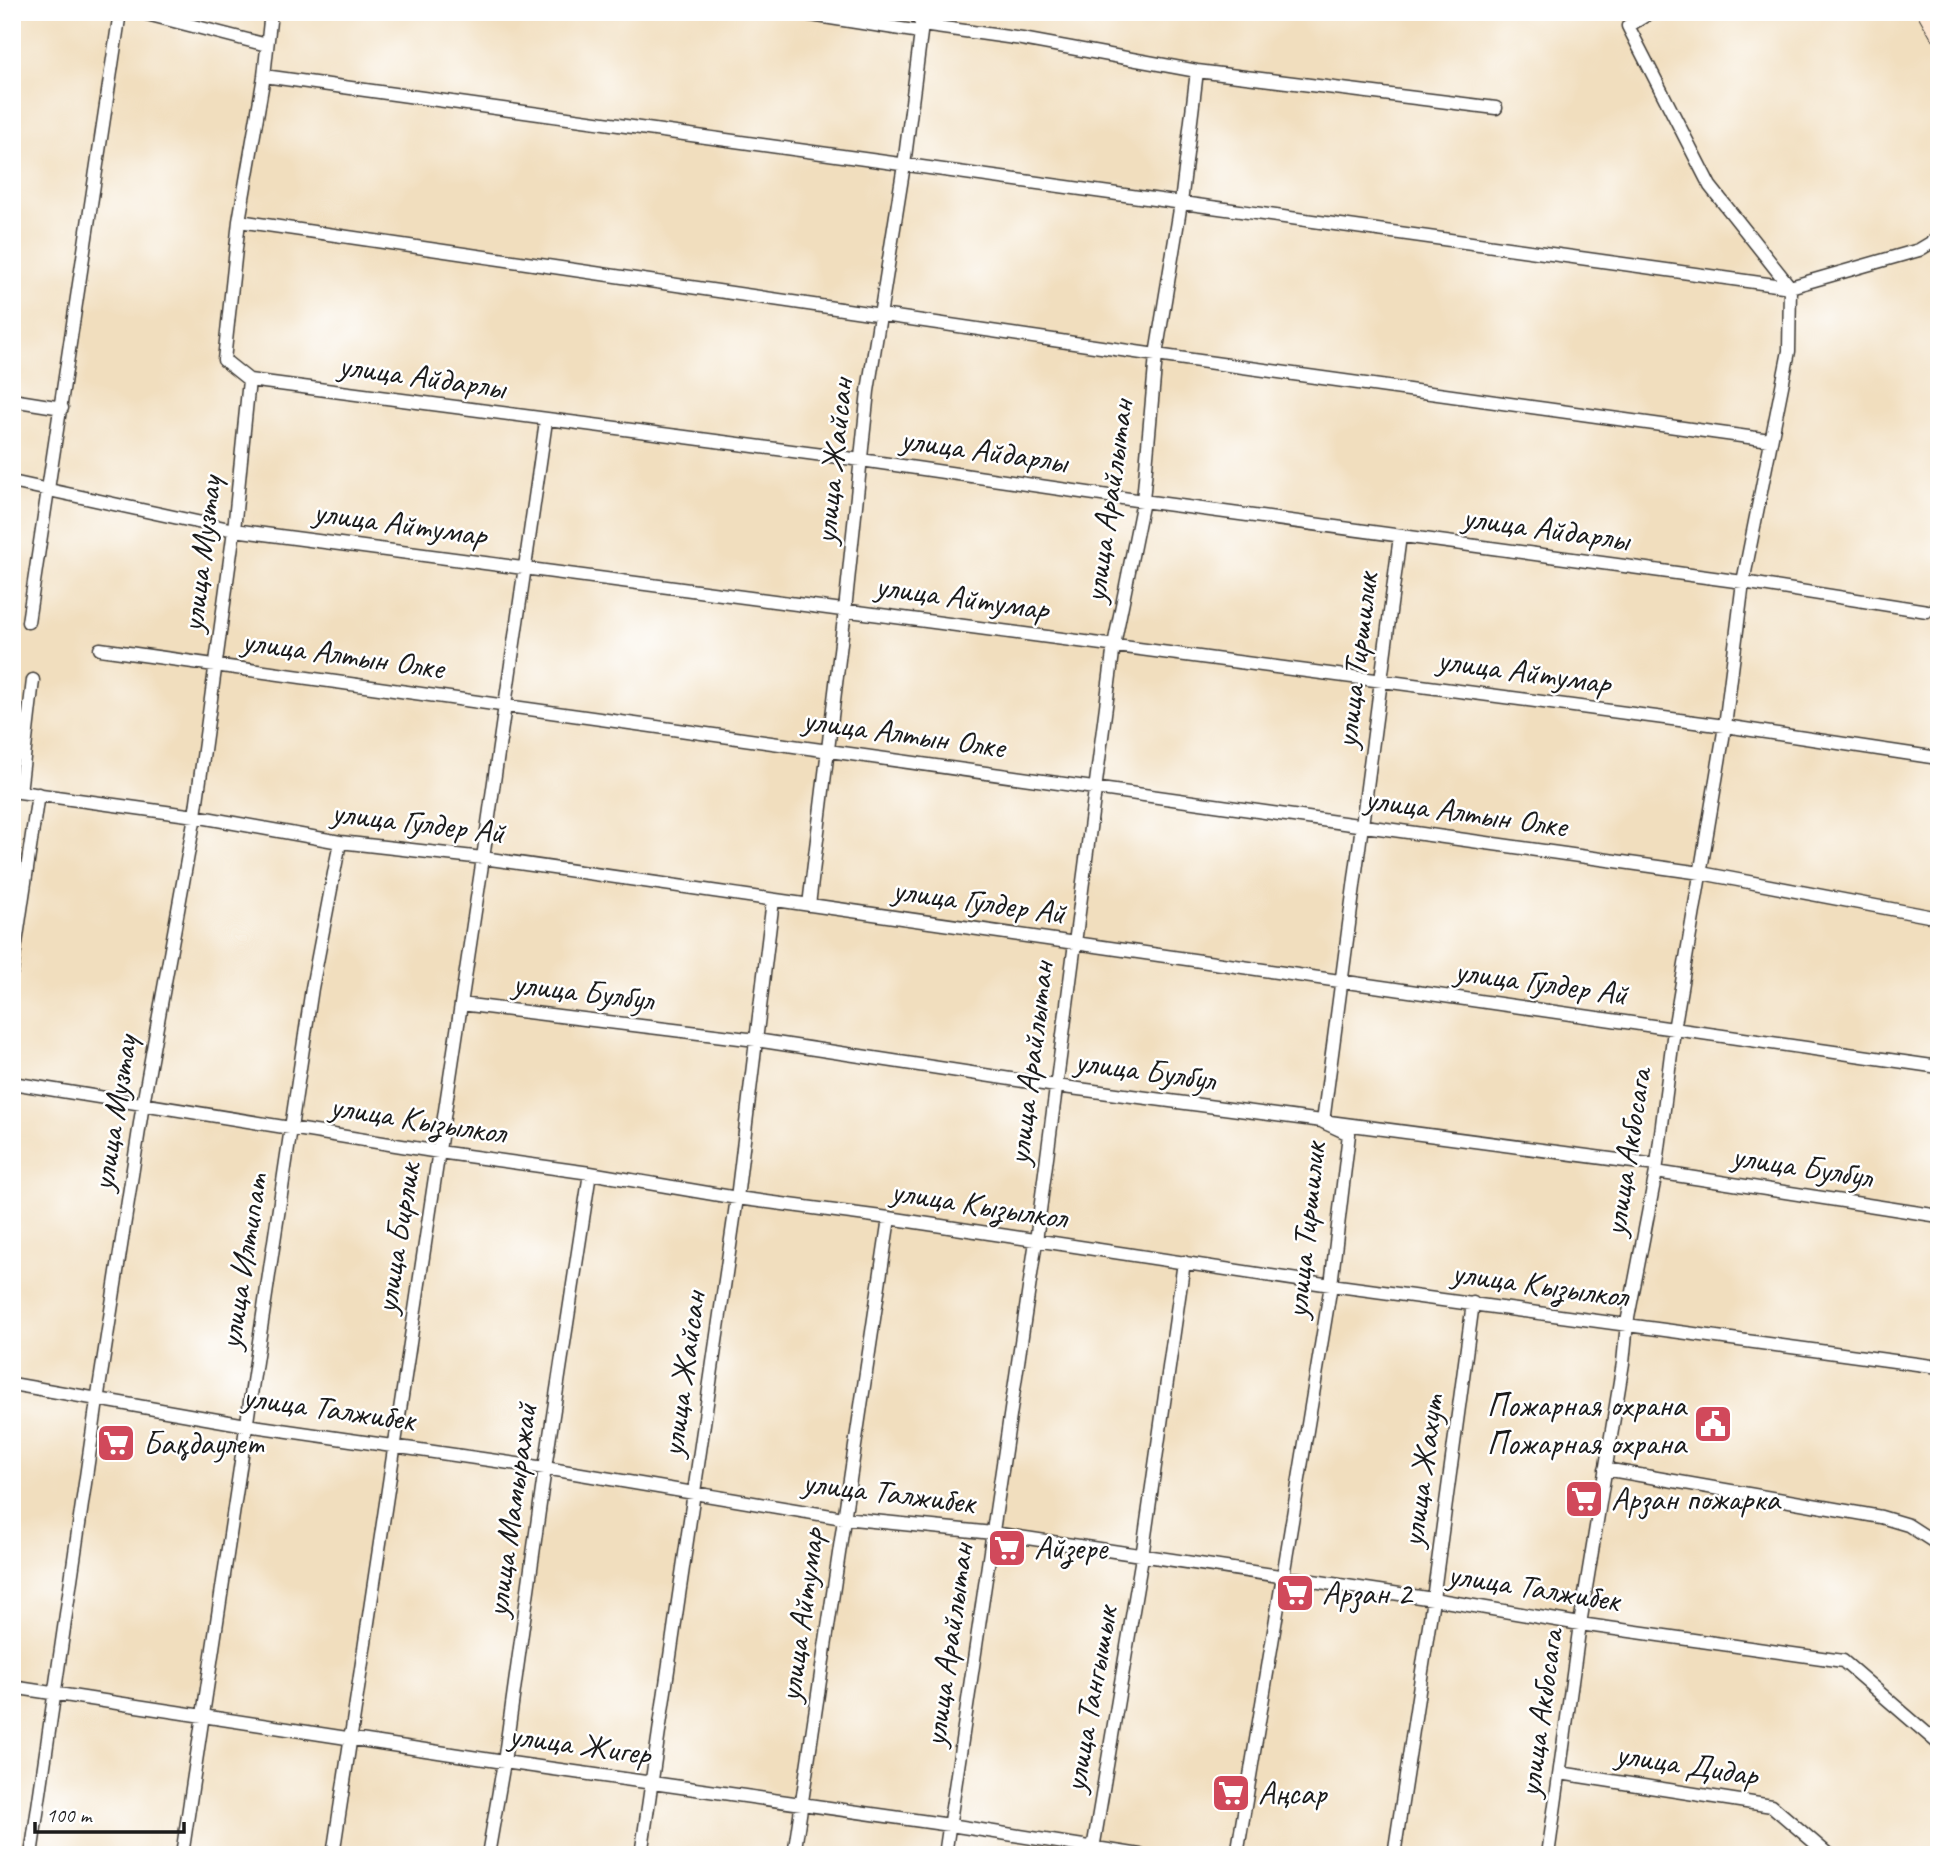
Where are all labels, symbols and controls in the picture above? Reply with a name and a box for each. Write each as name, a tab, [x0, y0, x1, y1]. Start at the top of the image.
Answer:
street label: улица Айдарлы	[334, 343, 510, 409]
street label: улица Жайсан	[803, 373, 863, 548]
street label: улица Арайлытан	[1073, 394, 1143, 607]
street label: улица Айдарлы	[896, 417, 1072, 483]
street label: улица Музтау	[170, 471, 232, 636]
street label: улица Айтумар	[309, 490, 492, 556]
street label: улица Айдарлы	[1458, 495, 1634, 561]
street label: улица Айтумар	[871, 564, 1054, 630]
street label: улица Тиршилик	[1324, 568, 1388, 752]
street label: улица Алтын Олке	[237, 619, 449, 689]
street label: улица Айтумар	[1433, 638, 1616, 704]
street label: улица Алтын Олке	[798, 698, 1010, 768]
street label: улица Алтын Олке	[1360, 777, 1572, 847]
street label: улица Гулдер Ай	[327, 790, 509, 854]
street label: улица Гулдер Ай	[888, 868, 1070, 934]
street label: улица Гулдер Ай	[1450, 949, 1632, 1015]
street label: улица Арайлытан	[996, 956, 1064, 1169]
street label: улица Булбул	[509, 961, 658, 1021]
street label: улица Музтау	[81, 1030, 147, 1196]
street label: улица Булбул	[1070, 1039, 1220, 1101]
street label: улица Акбосага	[1593, 1063, 1661, 1240]
street label: улица Кызылкол	[325, 1084, 511, 1154]
street label: улица Булбул	[1727, 1134, 1877, 1198]
street label: улица Тиршилик	[1275, 1138, 1335, 1322]
street label: улица Бирлик	[364, 1157, 430, 1318]
street label: улица Илтипат	[208, 1169, 278, 1354]
street label: улица Кызылкол	[886, 1169, 1072, 1239]
street label: улица Кызылкол	[1447, 1251, 1633, 1317]
street label: улица Жайсан	[650, 1286, 716, 1461]
street label: улица Талжибек	[238, 1375, 420, 1441]
place label: Пожарная охрана Пожарная охрана	[1487, 1384, 1689, 1464]
street label: улица Жахут	[1390, 1390, 1454, 1551]
street label: улица Мамыражай	[475, 1398, 547, 1621]
public building icon: Пожарная охрана Пожарная охрана	[1692, 1403, 1734, 1445]
supermarket icon: Бақдаулет	[95, 1422, 137, 1464]
place label: Бақдаулет	[143, 1422, 265, 1464]
street label: улица Талжибек	[798, 1460, 980, 1524]
supermarket icon: Арзан пожарка	[1563, 1478, 1605, 1520]
place label: Арзан пожарка	[1611, 1478, 1782, 1520]
street label: улица Айтумар	[768, 1523, 834, 1706]
supermarket icon: Айзере	[986, 1527, 1028, 1569]
place label: Айзере	[1034, 1527, 1109, 1569]
street label: улица Арайлытан	[913, 1538, 983, 1751]
street label: улица Талжибек	[1443, 1552, 1625, 1622]
supermarket icon: Арзан 2	[1274, 1572, 1316, 1614]
place label: Арзан 2	[1322, 1572, 1415, 1614]
street label: улица Тангышык	[1053, 1600, 1127, 1797]
street label: улица Акбосага	[1507, 1624, 1573, 1801]
street label: улица Жигер	[504, 1713, 655, 1775]
street label: улица Дидар	[1611, 1732, 1763, 1796]
supermarket icon: Аңсар	[1210, 1772, 1252, 1814]
place label: Аңсар	[1258, 1772, 1329, 1814]
scale bar	[35, 1790, 184, 1834]
text: 100 m	[46, 1802, 93, 1828]

